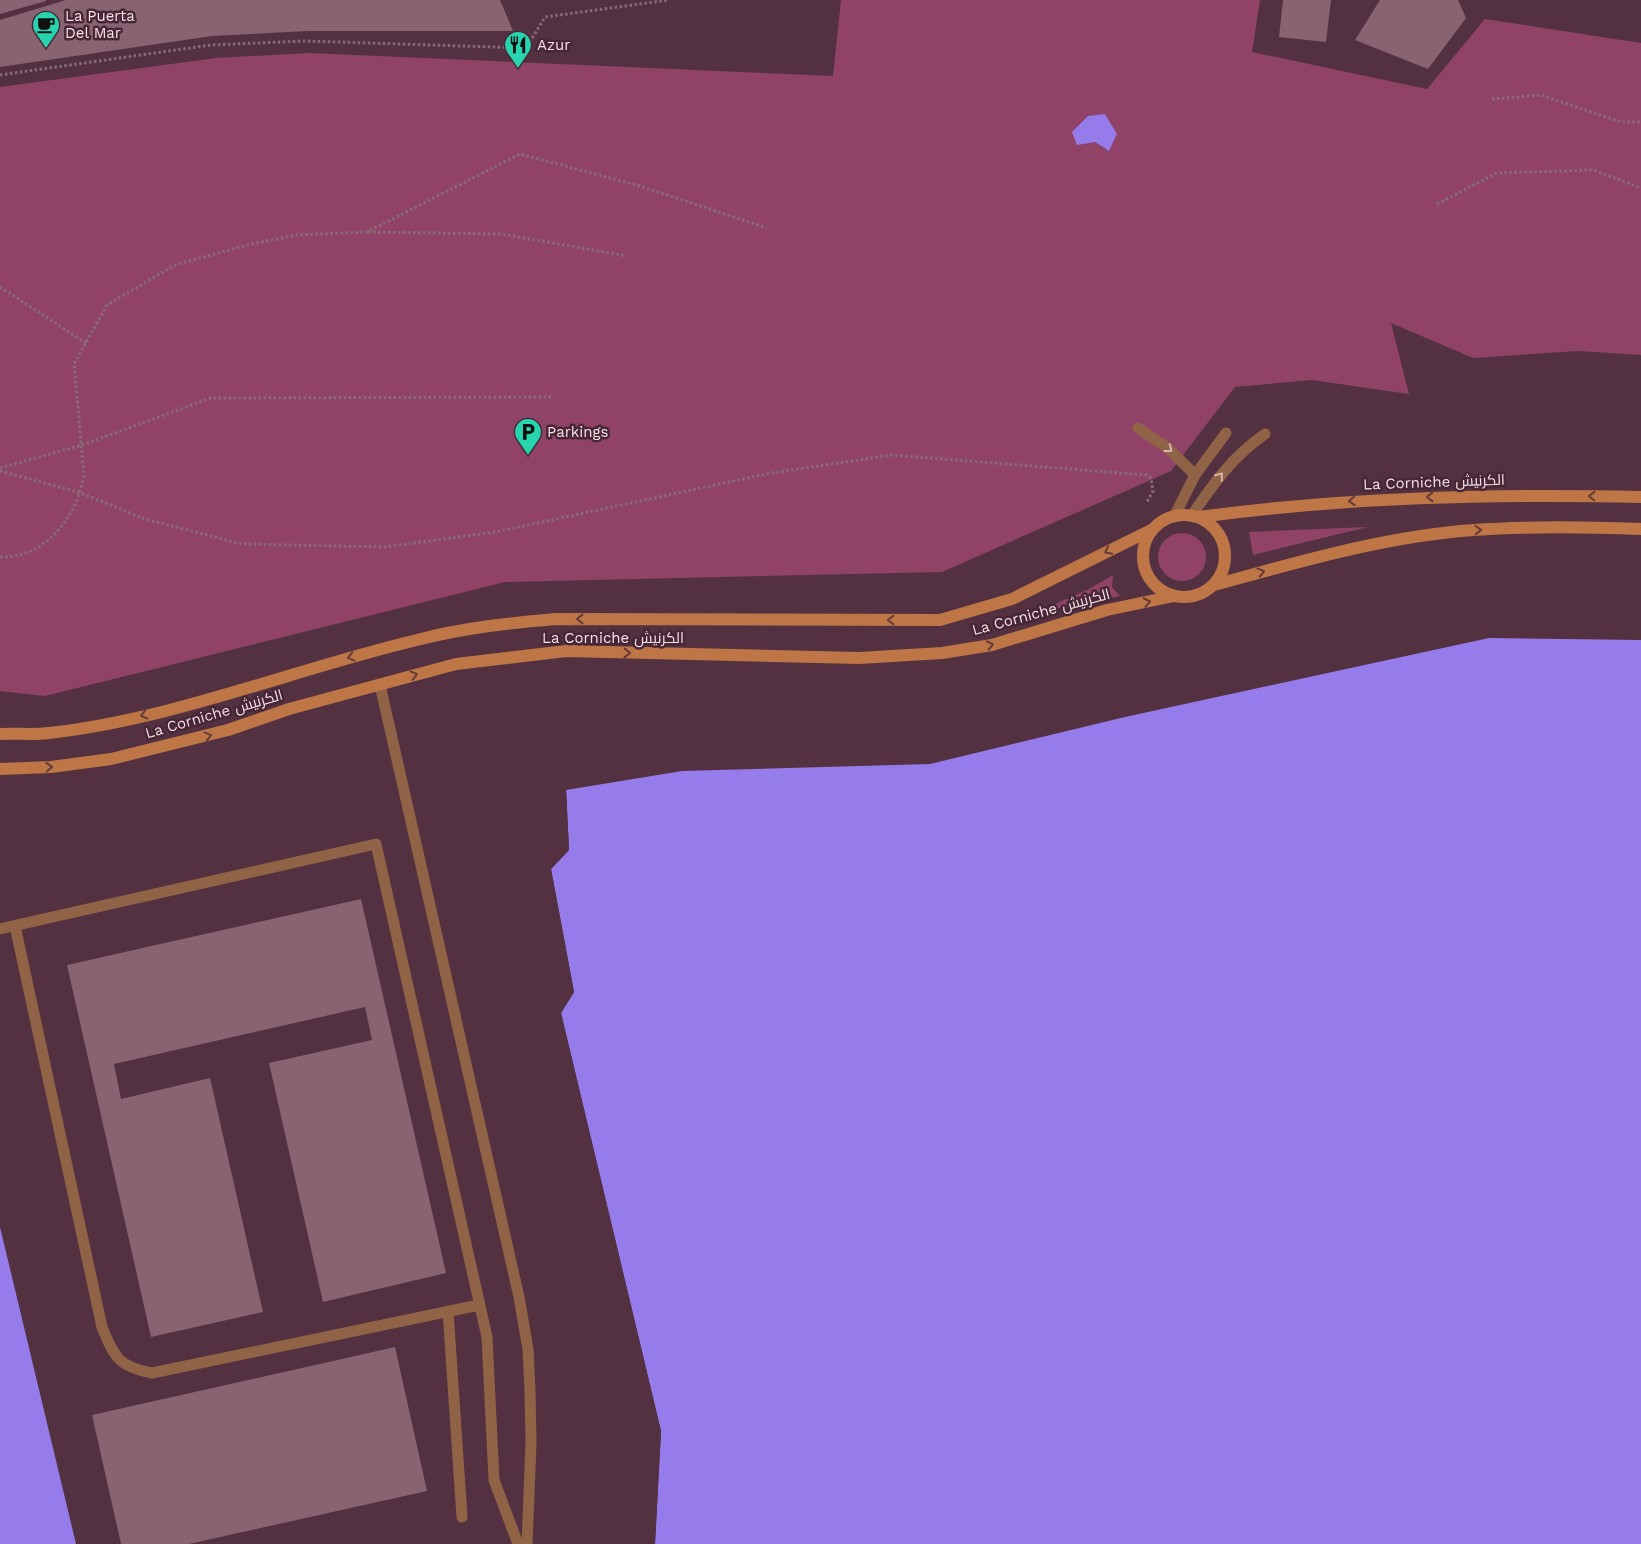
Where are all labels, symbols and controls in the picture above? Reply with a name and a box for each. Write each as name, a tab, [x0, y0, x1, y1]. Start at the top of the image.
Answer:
place label: La Puerta Del Mar	[65, 7, 135, 42]
cafe icon: La Puerta Del Mar	[31, 10, 61, 49]
restaurant icon: Azur	[503, 30, 533, 69]
place label: Azur	[537, 36, 570, 54]
parking icon: Parkings	[513, 417, 543, 456]
place label: Parkings	[547, 423, 609, 441]
one-way arrow	[1163, 443, 1173, 452]
street label: La Corniche الكرنيش	[1363, 471, 1505, 494]
one-way arrow	[1215, 473, 1223, 482]
one-way arrow	[1588, 491, 1596, 501]
one-way arrow	[1426, 492, 1434, 502]
one-way arrow	[1348, 495, 1356, 506]
one-way arrow	[1474, 524, 1482, 535]
one-way arrow	[1104, 545, 1113, 555]
one-way arrow	[1256, 568, 1265, 578]
street label: La Corniche الكرنيش	[970, 585, 1112, 640]
one-way arrow	[1142, 597, 1151, 608]
one-way arrow	[575, 614, 583, 624]
one-way arrow	[887, 614, 895, 625]
street label: La Corniche الكرنيش	[542, 629, 684, 648]
one-way arrow	[986, 640, 994, 651]
one-way arrow	[623, 647, 631, 658]
one-way arrow	[348, 652, 356, 662]
one-way arrow	[410, 671, 418, 681]
street label: La Corniche الكرنيش	[143, 686, 285, 743]
one-way arrow	[141, 710, 149, 720]
one-way arrow	[203, 731, 211, 741]
one-way arrow	[45, 762, 53, 773]

